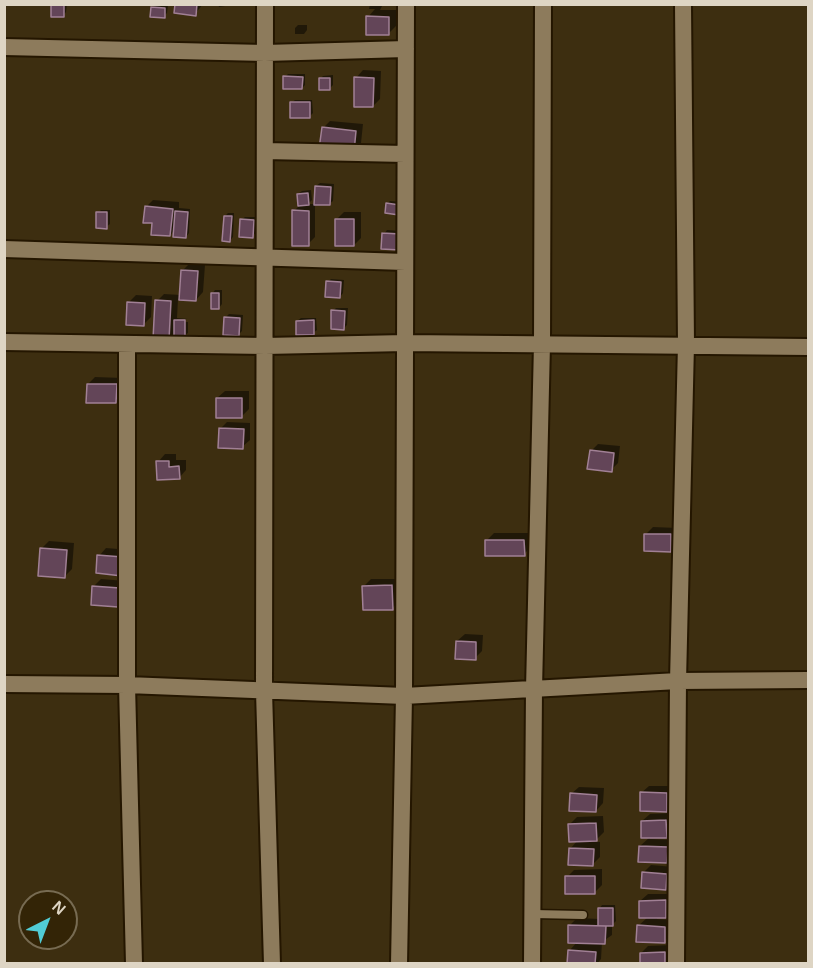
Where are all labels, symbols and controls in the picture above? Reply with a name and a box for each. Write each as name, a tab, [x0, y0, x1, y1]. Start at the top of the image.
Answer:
north arrow	[18, 890, 78, 950]
text: N	[49, 898, 69, 918]

